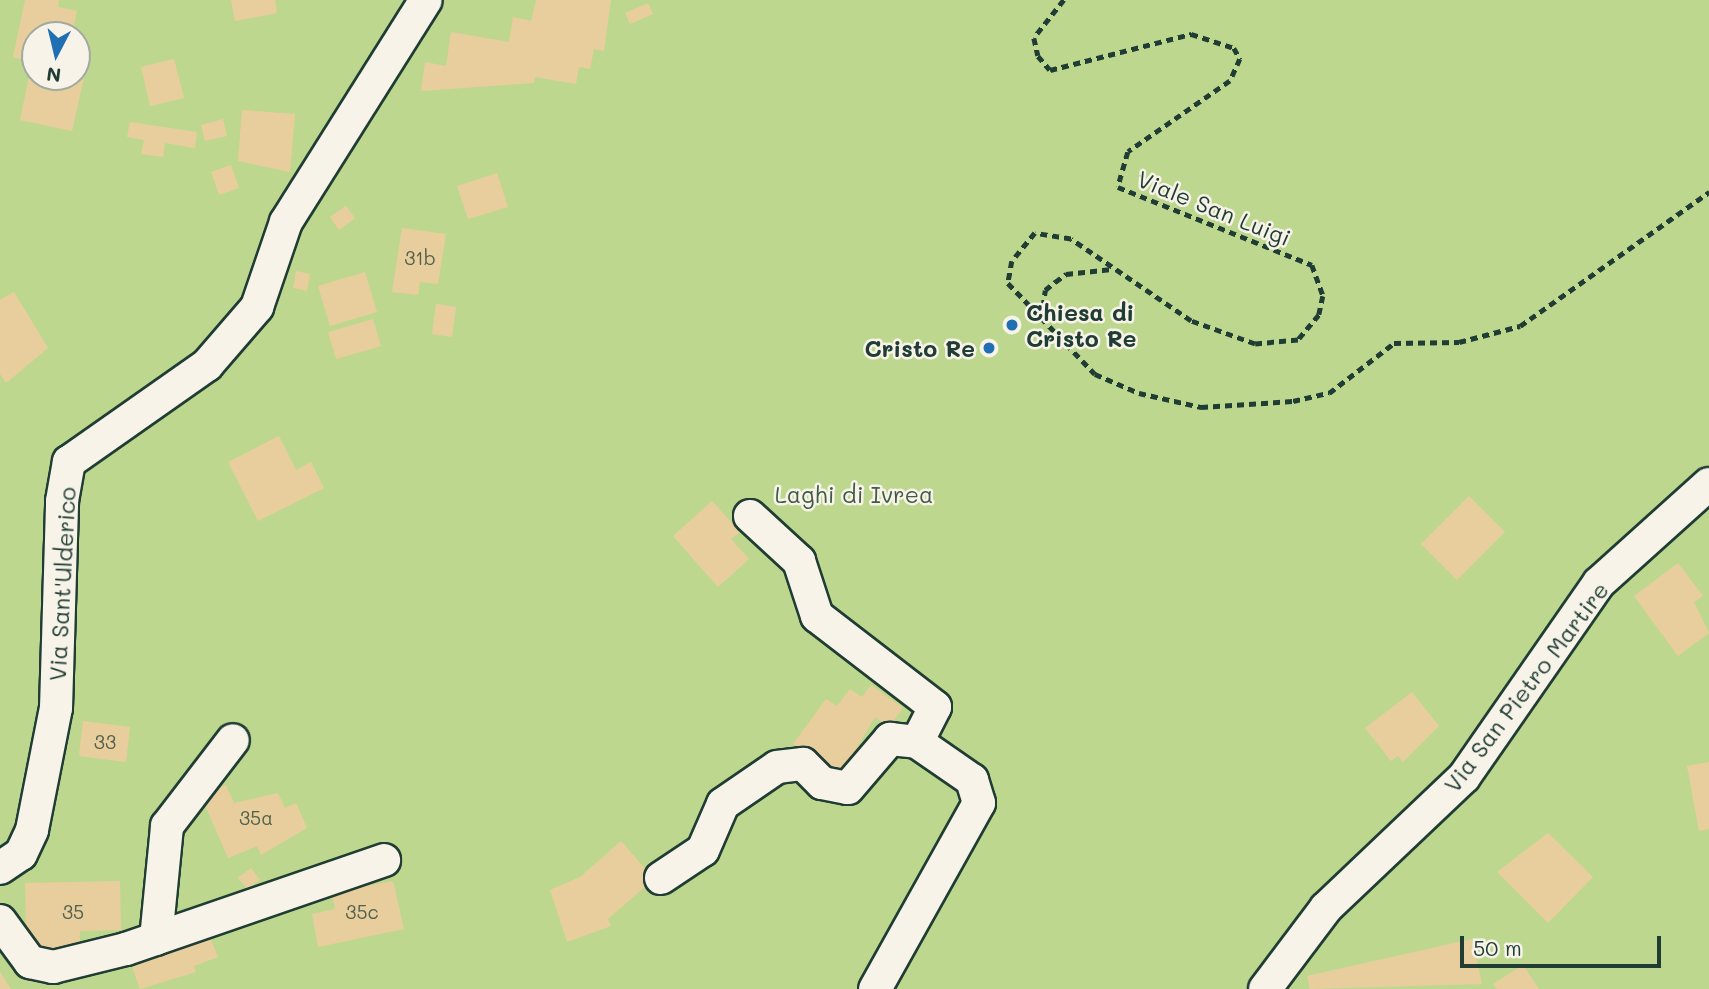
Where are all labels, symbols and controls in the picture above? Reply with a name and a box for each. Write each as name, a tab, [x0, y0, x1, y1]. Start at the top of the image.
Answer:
north arrow	[21, 21, 91, 91]
text: N	[45, 62, 62, 89]
street label: Viale San Luigi	[1133, 165, 1295, 251]
house number: 31b	[404, 247, 436, 269]
place label: Chiesa di Cristo Re	[1026, 298, 1136, 352]
marker: Chiesa di Cristo Re	[1004, 317, 1020, 333]
place label: Cristo Re	[865, 334, 975, 362]
marker: Cristo Re	[981, 340, 997, 356]
park label: Laghi di Ivrea	[775, 480, 933, 508]
street label: Via Sant'Ulderico	[43, 486, 81, 682]
street label: Via San Pietro Martire	[1438, 576, 1614, 798]
house number: 33	[94, 731, 116, 753]
house number: 35a	[239, 807, 273, 829]
house number: 35	[62, 901, 84, 923]
house number: 35c	[345, 901, 379, 923]
scale bar	[1464, 922, 1665, 966]
text: 50 m	[1473, 934, 1522, 961]

